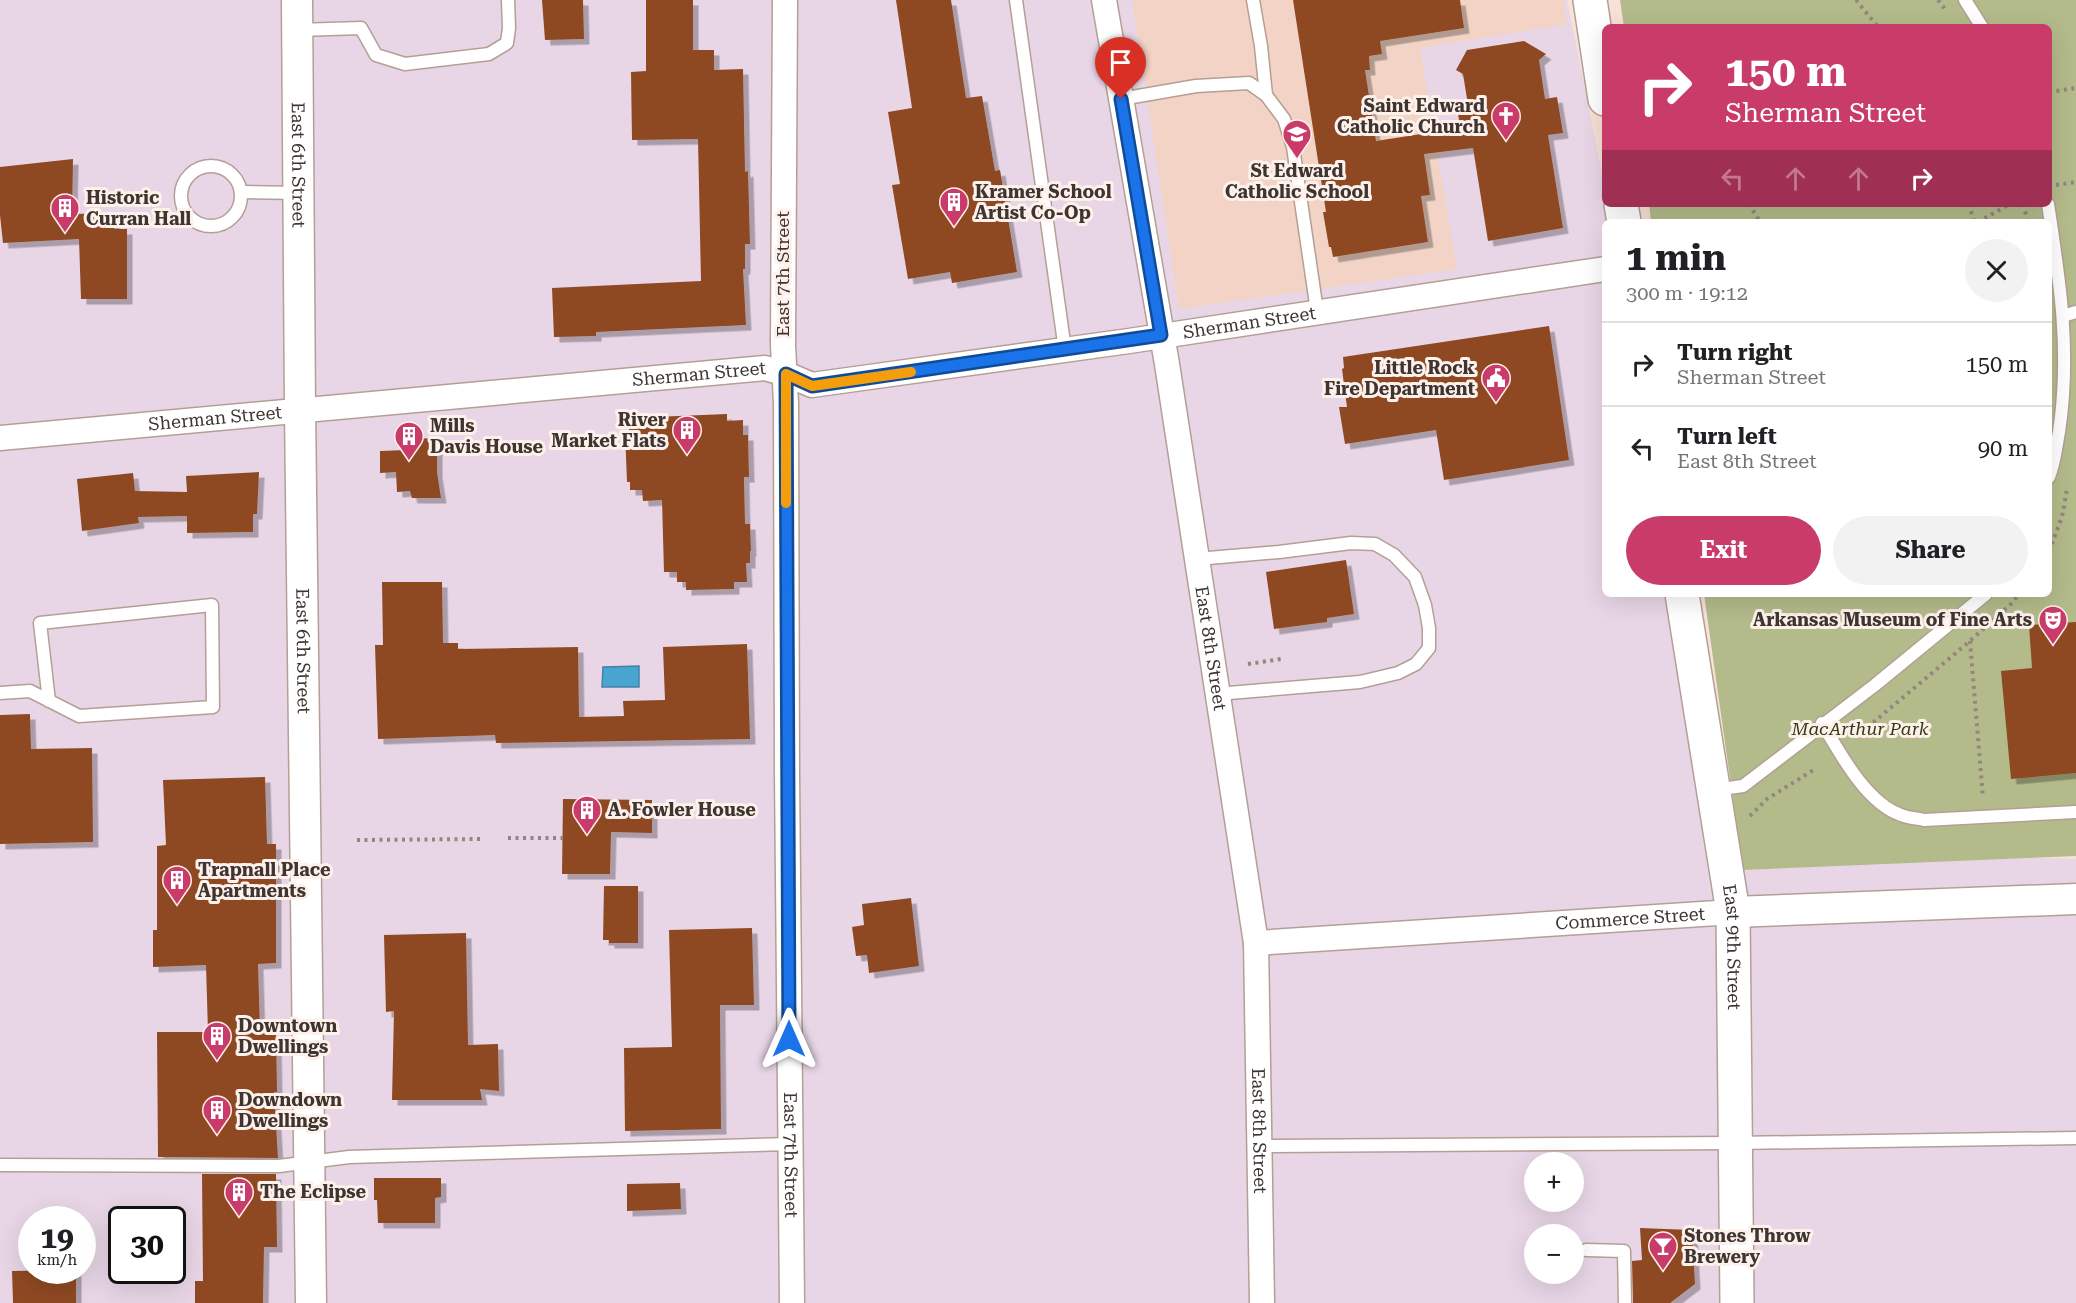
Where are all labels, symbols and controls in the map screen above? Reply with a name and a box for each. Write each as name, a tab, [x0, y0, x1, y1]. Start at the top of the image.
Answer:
pin	[1095, 37, 1146, 99]
icon: arrive	[1104, 46, 1137, 79]
text: 150 m	[1725, 47, 1847, 96]
icon: right	[1626, 48, 1704, 126]
place label: Saint Edward Catholic Church	[1337, 95, 1485, 137]
text: Sherman Street	[1725, 97, 1926, 129]
church icon: Saint Edward Catholic Church	[1490, 100, 1522, 142]
street label: East 6th Street	[288, 102, 310, 228]
school or university icon: St Edward Catholic School	[1281, 118, 1313, 160]
place label: St Edward Catholic School	[1225, 160, 1369, 202]
icon: left	[1716, 162, 1749, 195]
icon: ahead	[1779, 162, 1812, 195]
icon: ahead	[1842, 162, 1875, 195]
icon: right	[1905, 162, 1938, 195]
place label: Kramer School Artist Co-Op	[975, 181, 1112, 223]
building icon: Kramer School Artist Co-Op	[938, 186, 970, 228]
place label: Historic Curran Hall	[86, 187, 191, 229]
building icon: Historic Curran Hall	[49, 192, 81, 234]
street label: East 7th Street	[772, 211, 793, 337]
text: 1 min	[1626, 237, 1726, 279]
button: close	[1965, 239, 2028, 302]
text: 300 m · 19:12	[1626, 281, 1748, 305]
street label: Sherman Street	[1181, 302, 1317, 343]
text: Turn right	[1677, 340, 1792, 365]
icon: right	[1626, 348, 1659, 381]
text: 150 m	[1965, 352, 2028, 377]
street label: Sherman Street	[631, 357, 767, 390]
place label: Little Rock Fire Department	[1324, 357, 1476, 399]
public building icon: Little Rock Fire Department	[1480, 362, 1512, 404]
text: Sherman Street	[1677, 365, 1826, 389]
street label: Sherman Street	[147, 401, 283, 434]
place label: River Market Flats	[551, 409, 666, 451]
building icon: River Market Flats	[671, 414, 703, 456]
place label: Mills Davis House	[430, 415, 544, 457]
building icon: Mills Davis House	[393, 420, 425, 462]
text: Turn left	[1677, 424, 1777, 449]
icon: left	[1626, 432, 1659, 465]
text: 90 m	[1978, 436, 2028, 461]
text: East 8th Street	[1677, 449, 1817, 473]
button: Exit	[1626, 516, 1821, 585]
button: Share	[1833, 516, 2028, 585]
street label: East 8th Street	[1191, 584, 1231, 712]
street label: East 6th Street	[292, 588, 315, 714]
theatre icon: Arkansas Museum of Fine Arts	[2037, 604, 2069, 646]
place label: Arkansas Museum of Fine Arts	[1753, 609, 2032, 630]
park label: MacArthur Park	[1790, 718, 1929, 739]
building icon: A. Fowler House	[571, 794, 603, 836]
place label: A. Fowler House	[608, 799, 756, 820]
place label: Trapnall Place Apartments	[198, 859, 331, 901]
building icon: Trapnall Place Apartments	[161, 864, 193, 906]
street label: East 9th Street	[1719, 883, 1745, 1010]
street label: Commerce Street	[1555, 903, 1706, 934]
position arrow	[757, 1007, 821, 1071]
place label: Downtown Dwellings	[238, 1015, 337, 1057]
building icon: Downtown Dwellings	[201, 1020, 233, 1062]
street label: East 8th Street	[1248, 1068, 1271, 1194]
place label: Downdown Dwellings	[238, 1089, 342, 1131]
street label: East 7th Street	[780, 1092, 802, 1218]
building icon: Downdown Dwellings	[201, 1094, 233, 1136]
map controls	[1524, 1152, 1584, 1284]
button: +	[1524, 1152, 1584, 1212]
building icon: The Eclipse	[223, 1176, 255, 1218]
place label: The Eclipse	[260, 1181, 367, 1202]
speed limit sign: 30	[108, 1206, 186, 1284]
text: 19	[40, 1220, 74, 1255]
button: −	[1524, 1224, 1584, 1284]
place label: Stones Throw Brewery	[1684, 1225, 1811, 1267]
bar icon: Stones Throw Brewery	[1647, 1230, 1679, 1272]
text: km/h	[37, 1251, 77, 1269]

